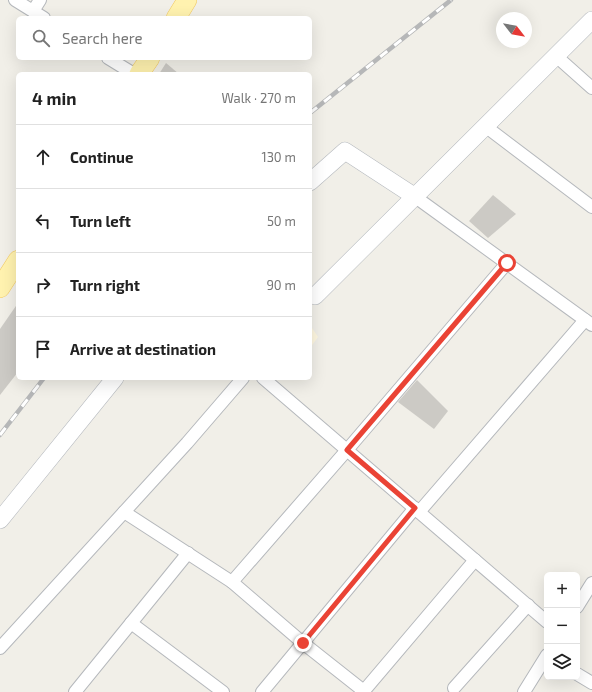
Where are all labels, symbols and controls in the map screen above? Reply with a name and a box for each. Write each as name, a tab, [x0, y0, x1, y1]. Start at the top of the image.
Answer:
north arrow	[496, 12, 532, 48]
search box	[16, 16, 312, 60]
icon: search	[30, 27, 52, 49]
text: Search here	[62, 29, 143, 47]
text: 4 min	[32, 88, 76, 108]
text: Walk · 270 m	[221, 90, 296, 106]
icon: ahead	[32, 146, 54, 168]
text: Continue	[70, 148, 133, 166]
text: 130 m	[261, 149, 296, 165]
icon: left	[32, 210, 54, 232]
text: Turn left	[70, 212, 131, 230]
text: 50 m	[267, 213, 296, 229]
route start	[498, 254, 516, 272]
icon: right	[32, 274, 54, 296]
text: Turn right	[70, 276, 140, 294]
text: 90 m	[266, 277, 296, 293]
icon: arrive	[32, 338, 54, 360]
text: Arrive at destination	[70, 340, 216, 358]
map controls	[544, 572, 580, 680]
button: +	[544, 572, 580, 608]
button: −	[544, 608, 580, 644]
route end	[294, 634, 312, 652]
button: layers	[544, 644, 580, 680]

